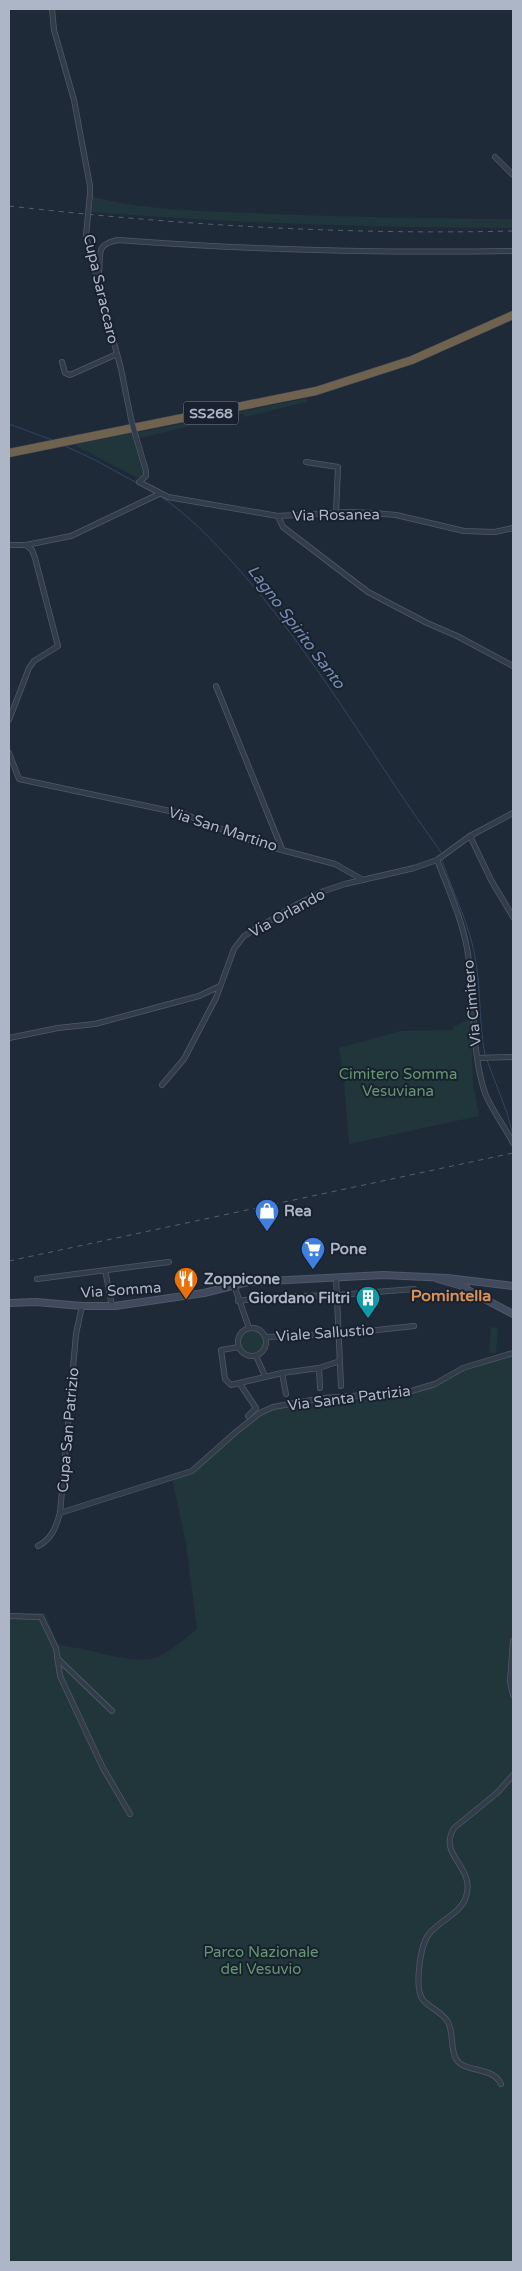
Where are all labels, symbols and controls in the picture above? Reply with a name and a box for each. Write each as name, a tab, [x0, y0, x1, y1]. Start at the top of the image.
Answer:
street label: Cupa Saraccaro	[80, 232, 122, 346]
road number: SS268	[184, 402, 238, 424]
street label: Via Rosanea	[292, 505, 380, 525]
water label: Lagno Spirito Santo	[243, 561, 350, 694]
street label: Via San Martino	[166, 803, 280, 855]
street label: Via Orlando	[246, 885, 328, 941]
street label: Via Cimitero	[459, 959, 485, 1047]
park label: Cimitero Somma Vesuviana	[339, 1065, 457, 1100]
shop icon: Rea	[254, 1198, 280, 1232]
place label: Rea	[284, 1202, 312, 1220]
supermarket icon: Pone	[300, 1236, 326, 1270]
place label: Pone	[330, 1240, 367, 1258]
restaurant icon: Zoppicone	[173, 1266, 199, 1300]
place label: Zoppicone	[204, 1270, 281, 1289]
street label: Via Somma	[80, 1278, 162, 1302]
building icon: Giordano Filtri	[355, 1285, 381, 1319]
district label: Pomintella	[411, 1286, 491, 1306]
place label: Giordano Filtri	[249, 1289, 350, 1307]
street label: Viale Sallustio	[275, 1321, 375, 1345]
street label: Cupa San Patrizio	[54, 1367, 82, 1493]
street label: Via Santa Patrizia	[286, 1382, 412, 1414]
park label: Parco Nazionale del Vesuvio	[203, 1943, 319, 1978]

